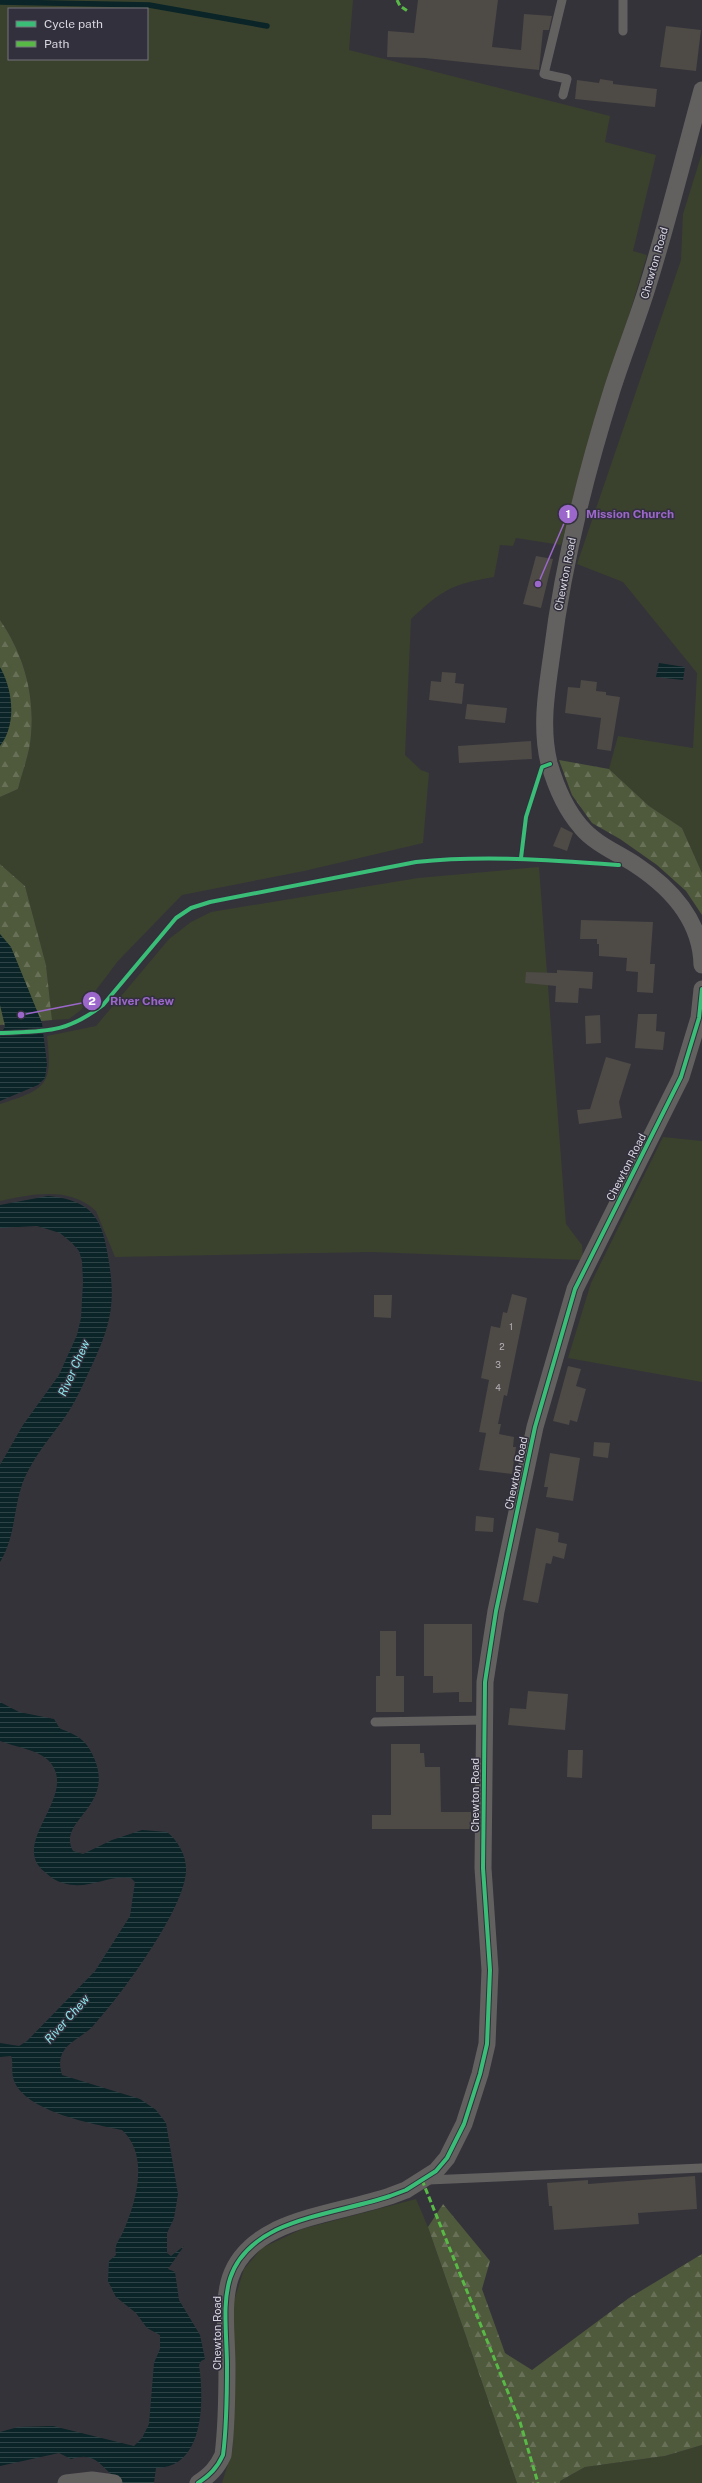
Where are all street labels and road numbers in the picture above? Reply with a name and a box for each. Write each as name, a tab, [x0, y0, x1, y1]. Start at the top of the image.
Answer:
street label: Chewton Road	[638, 226, 670, 300]
street label: Chewton Road	[552, 536, 578, 612]
street label: Chewton Road	[604, 1131, 648, 1203]
street label: Chewton Road	[502, 1436, 530, 1510]
street label: Chewton Road	[469, 1758, 481, 1832]
street label: Chewton Road	[211, 2296, 223, 2370]

